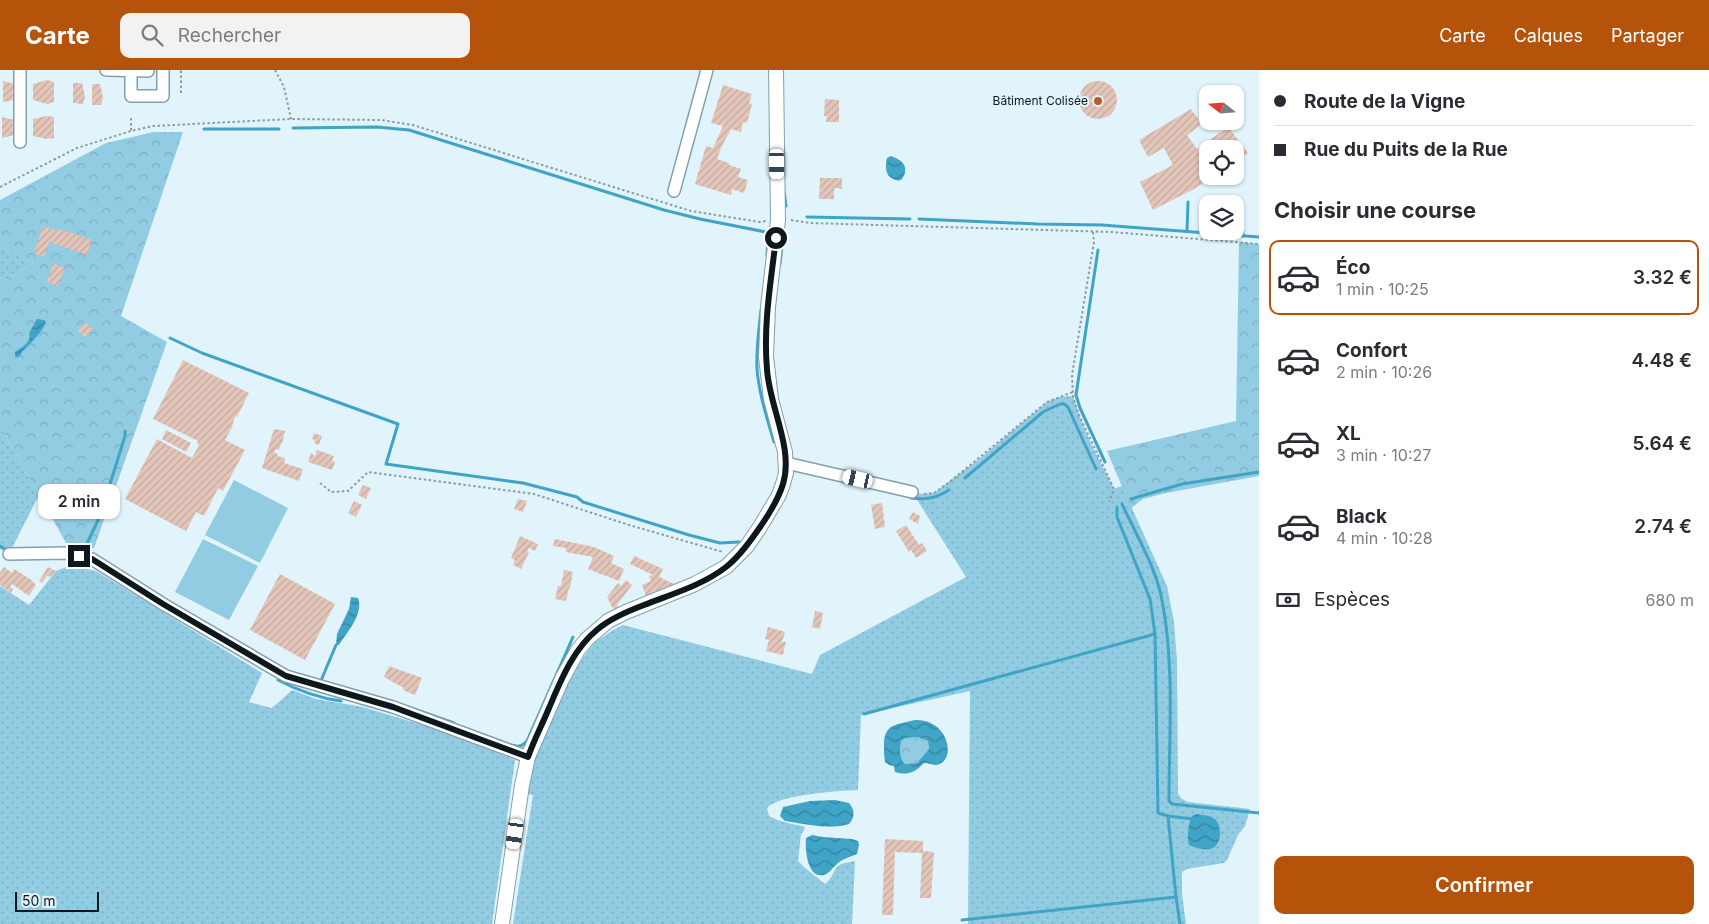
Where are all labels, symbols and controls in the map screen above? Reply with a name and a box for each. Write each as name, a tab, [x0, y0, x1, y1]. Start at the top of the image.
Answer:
search box	[120, 13, 470, 58]
text: Carte	[25, 21, 90, 50]
icon: search	[138, 21, 166, 49]
text: Rechercher	[178, 24, 281, 47]
text: Carte	[1439, 25, 1486, 46]
text: Calques	[1514, 25, 1583, 46]
text: Partager	[1611, 25, 1684, 46]
north arrow	[1199, 85, 1244, 130]
map controls	[1199, 85, 1244, 240]
text: Route de la Vigne	[1304, 90, 1465, 113]
place label: Bâtiment Colisée	[993, 93, 1088, 108]
marker: Bâtiment Colisée	[1092, 95, 1104, 107]
text: Rue du Puits de la Rue	[1304, 138, 1508, 161]
button: locate	[1199, 140, 1244, 185]
car	[769, 149, 784, 179]
button: layers	[1199, 195, 1244, 240]
text: Choisir une course	[1274, 197, 1476, 223]
route start	[765, 227, 787, 249]
icon: car	[1276, 255, 1321, 300]
text: Éco	[1336, 256, 1370, 279]
text: 3.32 €	[1633, 266, 1692, 289]
text: 1 min · 10:25	[1336, 279, 1429, 299]
icon: car	[1276, 338, 1321, 383]
text: Confort	[1336, 339, 1407, 362]
text: 4.48 €	[1631, 349, 1692, 372]
text: 2 min · 10:26	[1336, 362, 1432, 382]
icon: car	[1276, 421, 1321, 466]
text: XL	[1336, 422, 1361, 445]
text: 5.64 €	[1632, 432, 1692, 455]
text: 3 min · 10:27	[1336, 445, 1431, 465]
car	[841, 468, 874, 490]
callout: 2 min	[38, 484, 120, 518]
text: 2 min	[58, 491, 100, 511]
icon: car	[1276, 504, 1321, 549]
text: Black	[1336, 505, 1387, 528]
text: 2.74 €	[1634, 515, 1692, 538]
text: 4 min · 10:28	[1336, 528, 1433, 548]
route end	[68, 545, 90, 567]
icon: cash	[1274, 586, 1302, 614]
text: Espèces	[1314, 588, 1390, 611]
text: 680 m	[1646, 590, 1694, 610]
car	[505, 818, 524, 850]
button: Confirmer	[1274, 856, 1694, 914]
scale bar	[15, 889, 99, 912]
text: 50 m	[22, 892, 56, 909]

